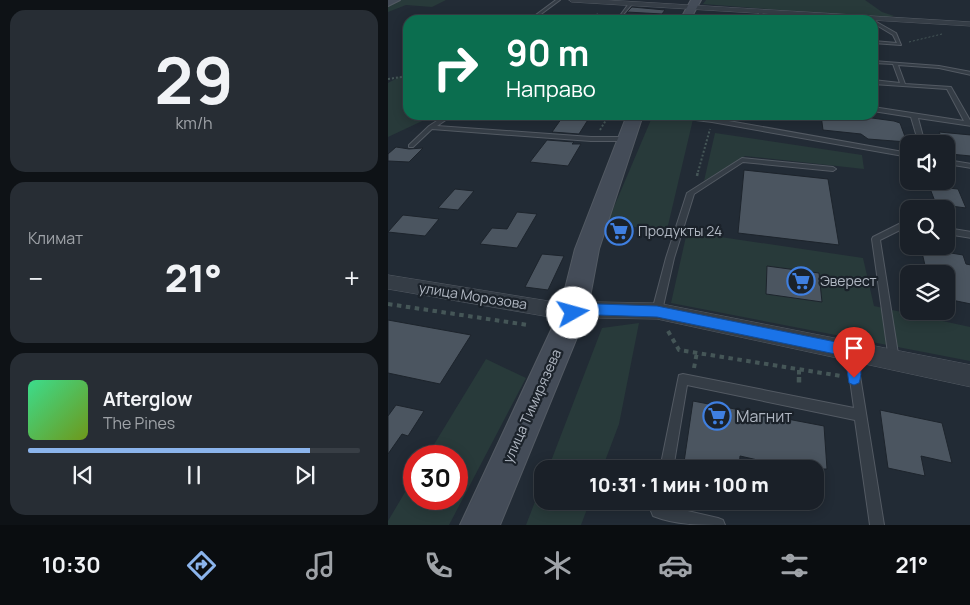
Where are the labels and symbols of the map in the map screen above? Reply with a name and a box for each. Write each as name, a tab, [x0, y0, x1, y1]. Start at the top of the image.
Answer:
supermarket icon: Продукты 24	[604, 216, 634, 246]
place label: Продукты 24	[638, 221, 722, 240]
supermarket icon: Эверест	[786, 266, 816, 296]
place label: Эверест	[820, 271, 877, 290]
street label: улица Морозова	[418, 278, 529, 313]
position arrow	[546, 286, 598, 338]
pin	[833, 327, 875, 378]
street label: улица Тимирязева	[498, 346, 565, 466]
supermarket icon: Магнит	[702, 401, 732, 431]
place label: Магнит	[736, 405, 792, 427]
speed limit sign: 30	[403, 445, 468, 510]

